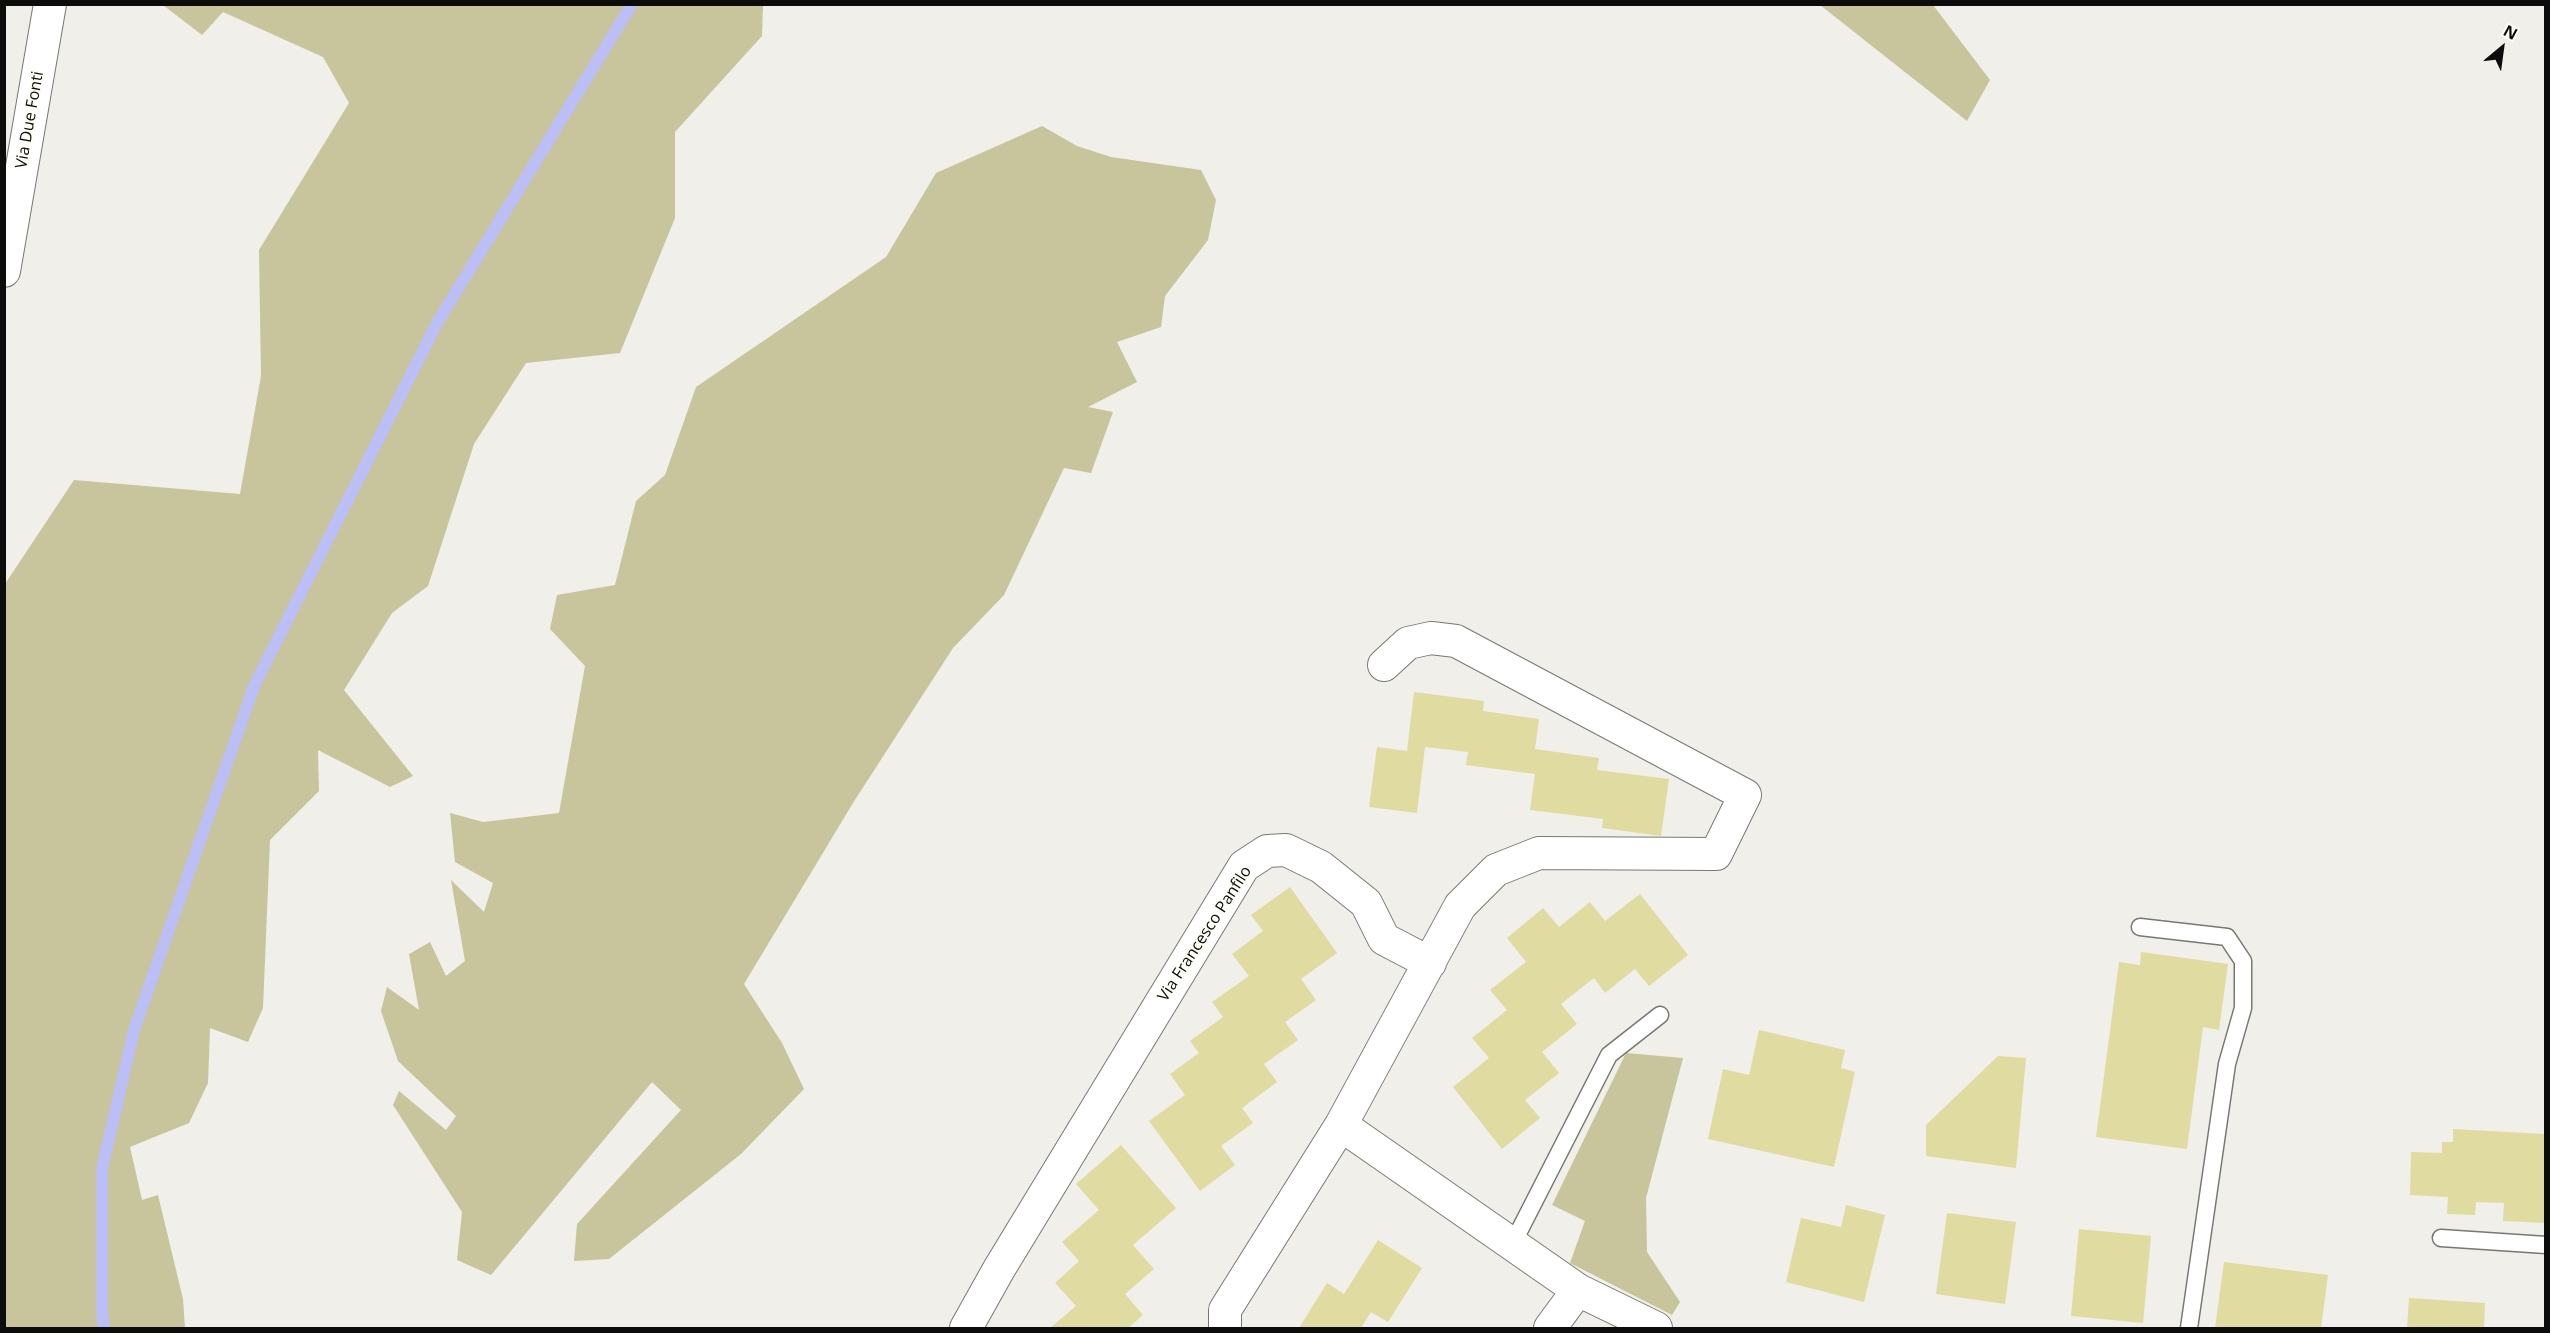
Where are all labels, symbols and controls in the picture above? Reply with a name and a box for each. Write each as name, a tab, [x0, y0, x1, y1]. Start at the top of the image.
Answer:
north arrow	[2472, 18, 2532, 78]
text: N	[2500, 19, 2522, 45]
street label: Via Due Fonti	[12, 70, 48, 170]
street label: Via Francesco Panfilo	[1154, 863, 1256, 1005]

